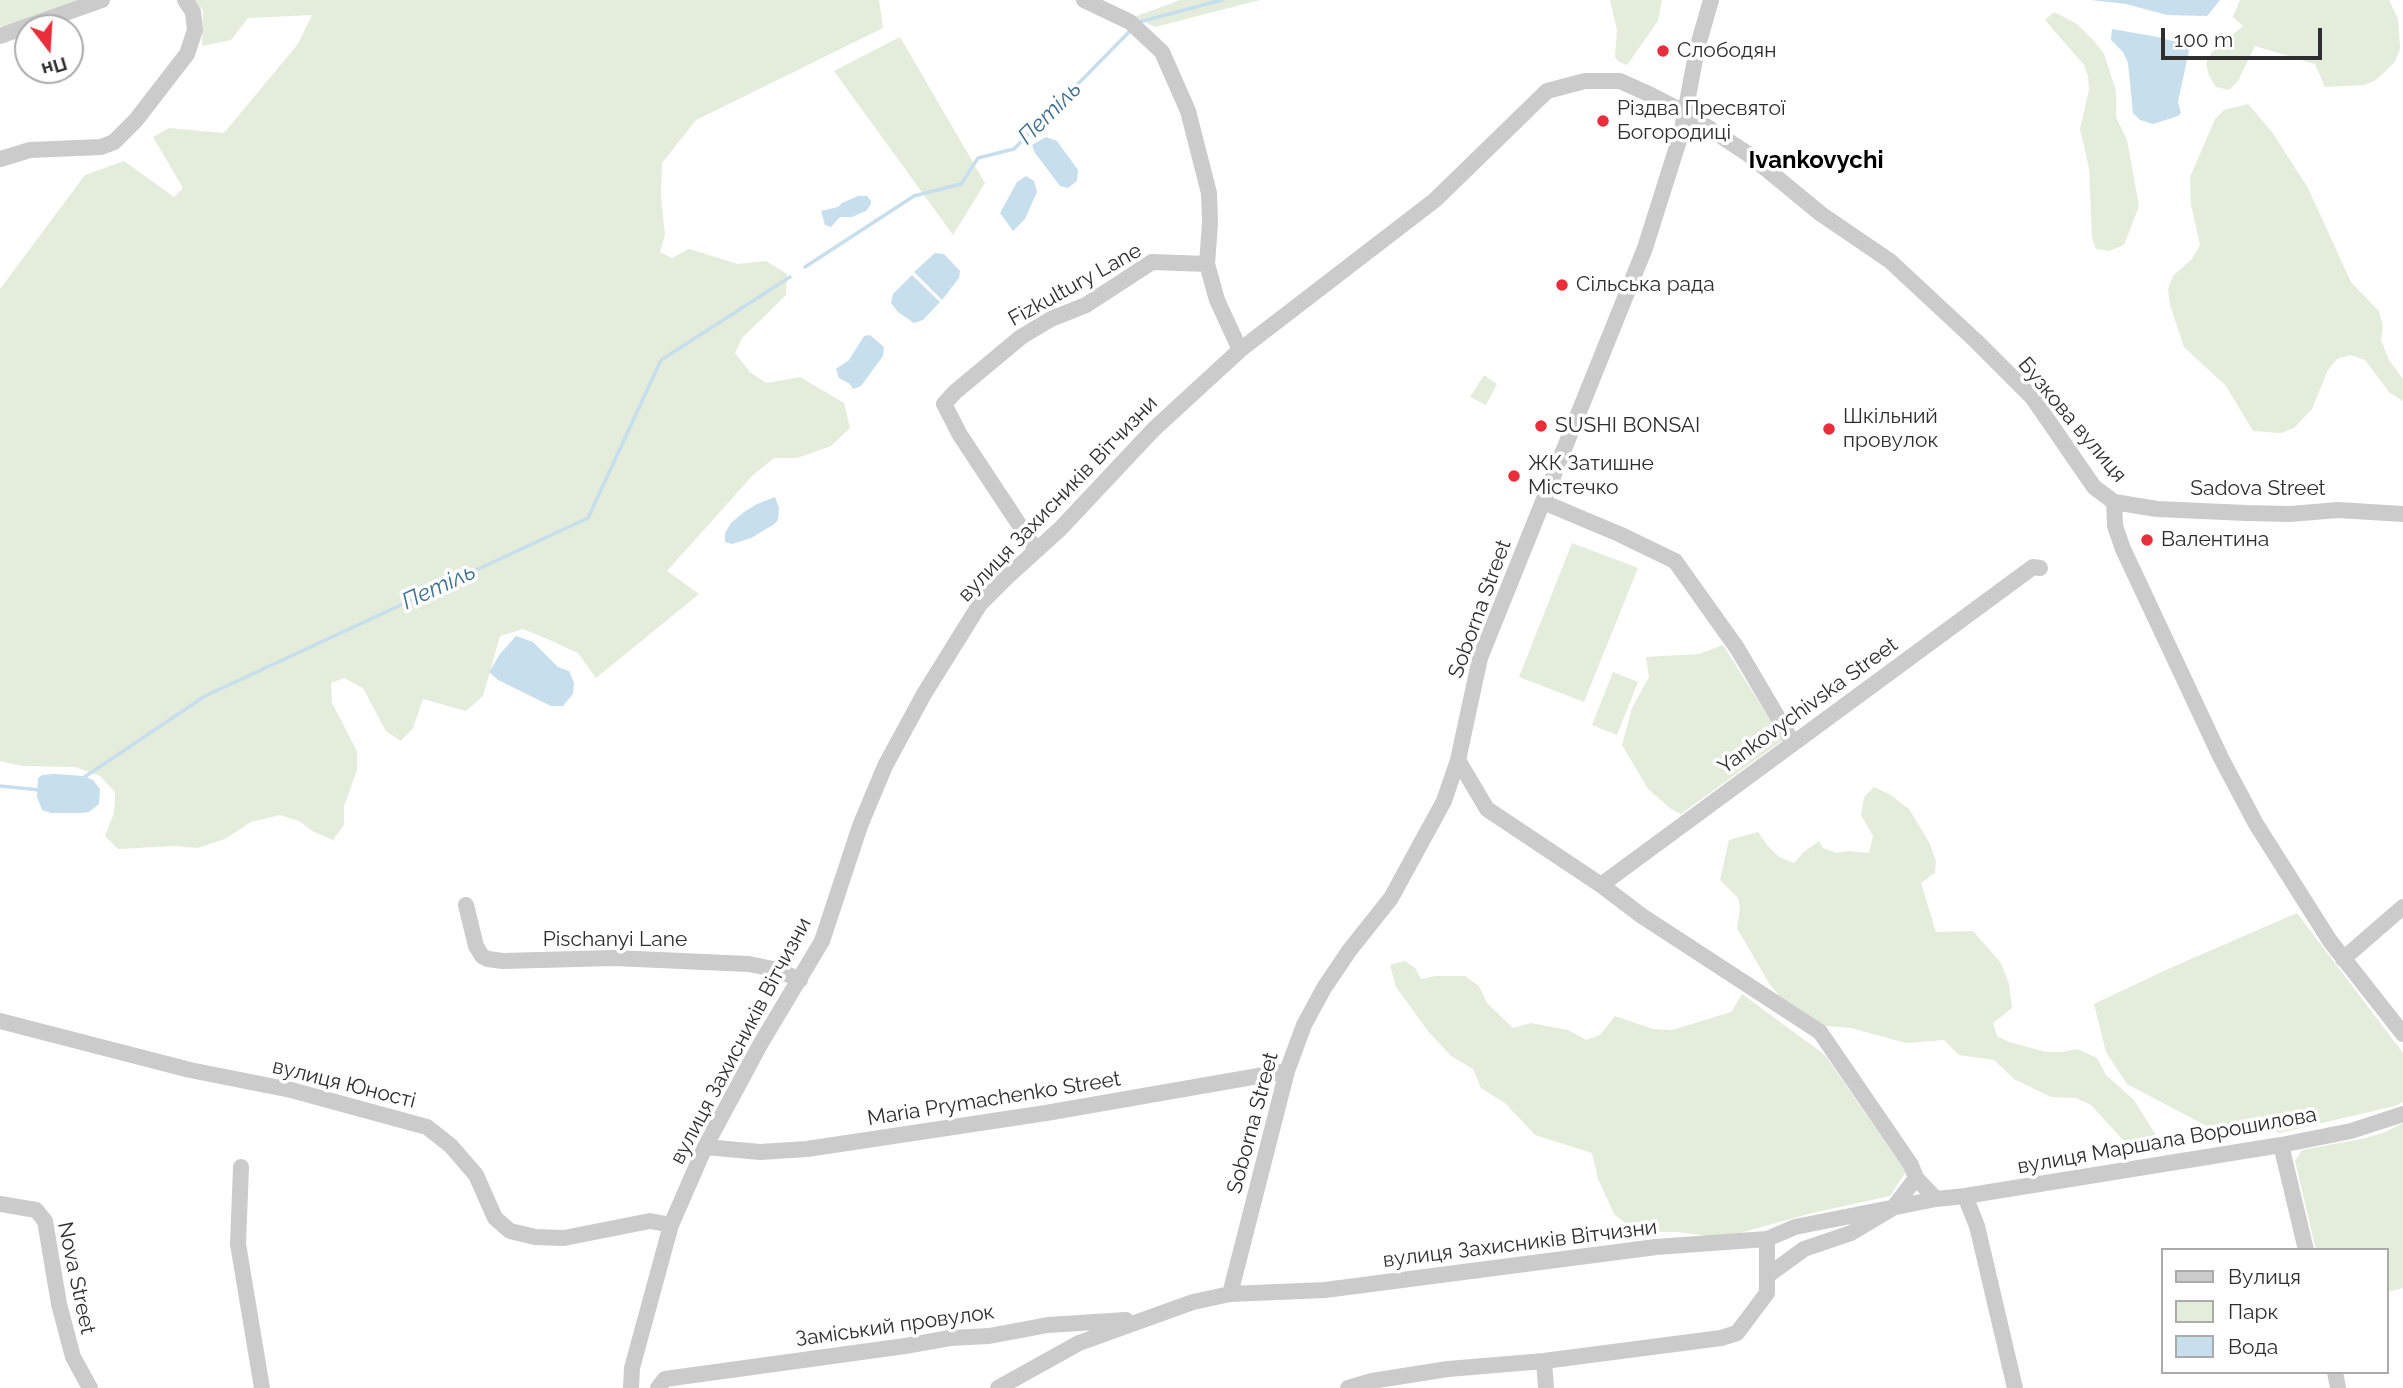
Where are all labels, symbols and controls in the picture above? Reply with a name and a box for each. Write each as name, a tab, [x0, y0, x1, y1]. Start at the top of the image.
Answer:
north arrow	[14, 14, 84, 84]
scale bar	[2165, 14, 2326, 58]
text: 100 m	[2174, 27, 2233, 52]
place label: Слободян	[1677, 38, 1776, 64]
marker: Слободян	[1655, 43, 1671, 59]
text: Пн	[39, 53, 70, 81]
water label: Петіль	[1013, 76, 1087, 150]
place label: Різдва Пресвятої Богородиці	[1617, 96, 1785, 146]
marker: Різдва Пресвятої Богородиці	[1595, 113, 1611, 129]
district label: Ivankovychi	[1749, 147, 1883, 175]
street label: Fizkultury Lane	[1004, 238, 1146, 332]
place label: Cільська рада	[1576, 272, 1715, 298]
marker: Cільська рада	[1554, 277, 1570, 293]
street label: Бузкова вулиця	[2012, 352, 2132, 488]
street label: вулиця Захисників Вітчизни	[953, 391, 1163, 607]
place label: Шкільний провулок	[1843, 404, 1938, 454]
place label: SUSHI BONSAI	[1555, 413, 1700, 439]
marker: SUSHI BONSAI	[1533, 418, 1549, 434]
marker: Шкільний провулок	[1821, 421, 1837, 437]
place label: ЖК Затишне Містечко	[1528, 451, 1654, 501]
marker: ЖК Затишне Містечко	[1506, 468, 1522, 484]
street label: Sadova Street	[2190, 476, 2326, 502]
place label: Валентина	[2161, 527, 2269, 553]
marker: Валентина	[2139, 532, 2155, 548]
street label: Soborna Street	[1443, 536, 1517, 682]
water label: Петіль	[398, 558, 480, 616]
street label: Yankovychivska Street	[1713, 632, 1903, 780]
street label: вулиця Захисників Вітчизни	[665, 913, 817, 1169]
street label: Pischanyi Lane	[543, 927, 687, 953]
street label: Soborna Street	[1222, 1050, 1284, 1196]
street label: вулиця Юності	[270, 1054, 418, 1114]
street label: Maria Prymachenko Street	[866, 1067, 1122, 1131]
street label: вулиця Маршала Ворошилова	[2015, 1102, 2319, 1180]
street label: вулиця Захисників Вітчизни	[1382, 1215, 1658, 1273]
street label: Nova Street	[52, 1220, 100, 1336]
legend	[2162, 1248, 2389, 1374]
text: Вулиця	[2228, 1264, 2301, 1289]
text: Парк	[2228, 1299, 2278, 1324]
street label: Заміський провулок	[794, 1300, 996, 1352]
text: Вода	[2228, 1334, 2278, 1359]

